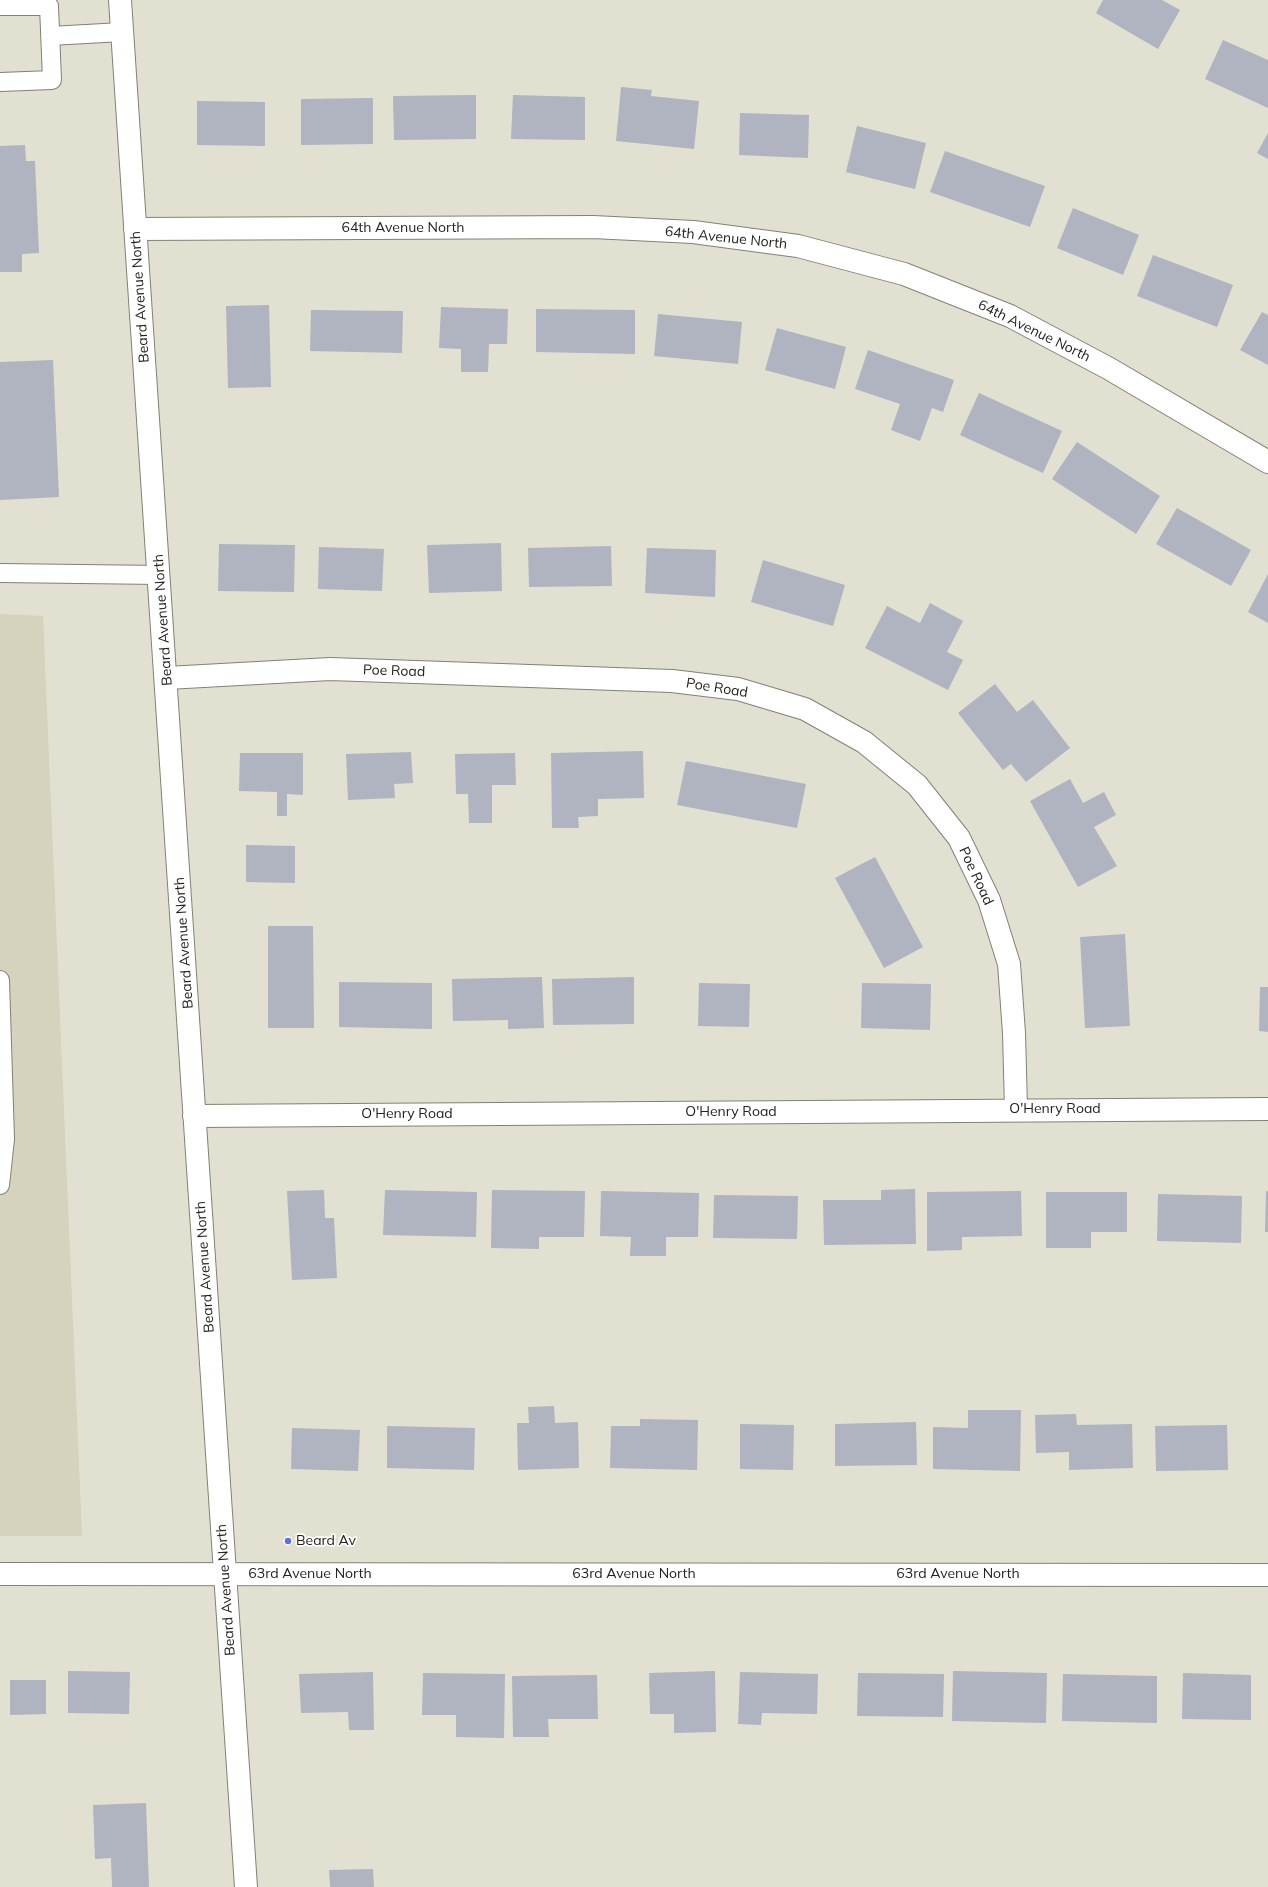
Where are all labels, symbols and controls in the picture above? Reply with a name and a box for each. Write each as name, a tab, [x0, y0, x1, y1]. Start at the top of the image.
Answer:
street label: 64th Avenue North	[342, 220, 464, 236]
street label: 64th Avenue North	[664, 223, 788, 253]
street label: Beard Avenue North	[127, 231, 153, 363]
street label: 64th Avenue North	[975, 296, 1093, 366]
street label: Beard Avenue North	[150, 554, 176, 686]
street label: Poe Road	[363, 662, 425, 680]
street label: Poe Road	[685, 675, 749, 701]
street label: Poe Road	[955, 844, 997, 908]
street label: Beard Avenue North	[171, 877, 197, 1009]
street label: O'Henry Road	[1009, 1101, 1101, 1117]
street label: O'Henry Road	[685, 1104, 777, 1120]
street label: O'Henry Road	[361, 1106, 453, 1122]
street label: Beard Avenue North	[192, 1201, 218, 1333]
street label: Beard Avenue North	[213, 1524, 239, 1656]
place label: Beard Av	[296, 1533, 356, 1549]
marker: Beard Av	[283, 1536, 293, 1546]
street label: 63rd Avenue North	[248, 1566, 372, 1582]
street label: 63rd Avenue North	[572, 1566, 696, 1582]
street label: 63rd Avenue North	[896, 1566, 1020, 1582]

